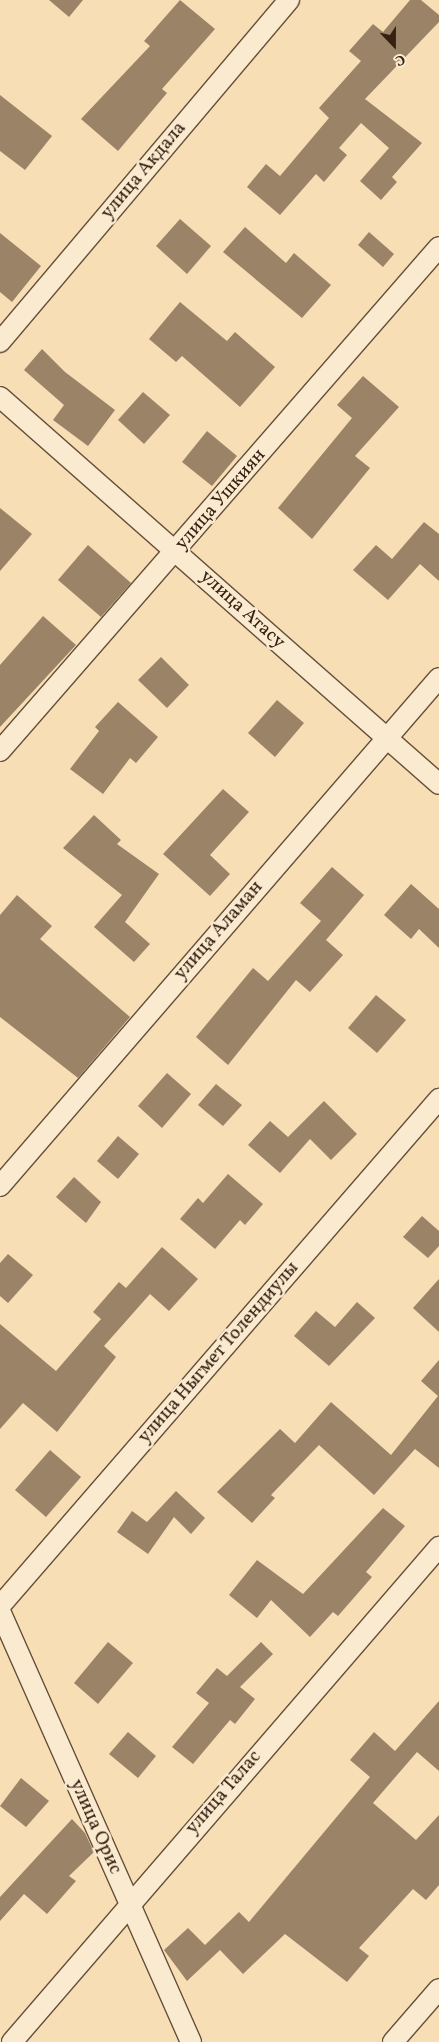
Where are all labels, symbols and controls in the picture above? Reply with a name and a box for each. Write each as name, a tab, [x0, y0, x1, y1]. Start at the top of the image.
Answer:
north arrow	[369, 20, 419, 70]
text: С	[392, 49, 408, 70]
street label: улица Акдала	[97, 118, 191, 224]
street label: улица Ушкиян	[171, 445, 271, 555]
street label: улица Атасу	[195, 566, 289, 654]
street label: улица Аламан	[170, 877, 268, 985]
street label: улица Ныгмет Толендиулы	[134, 1257, 304, 1449]
street label: улица Талас	[181, 1746, 267, 1840]
street label: улица Орис	[64, 1776, 126, 1878]

